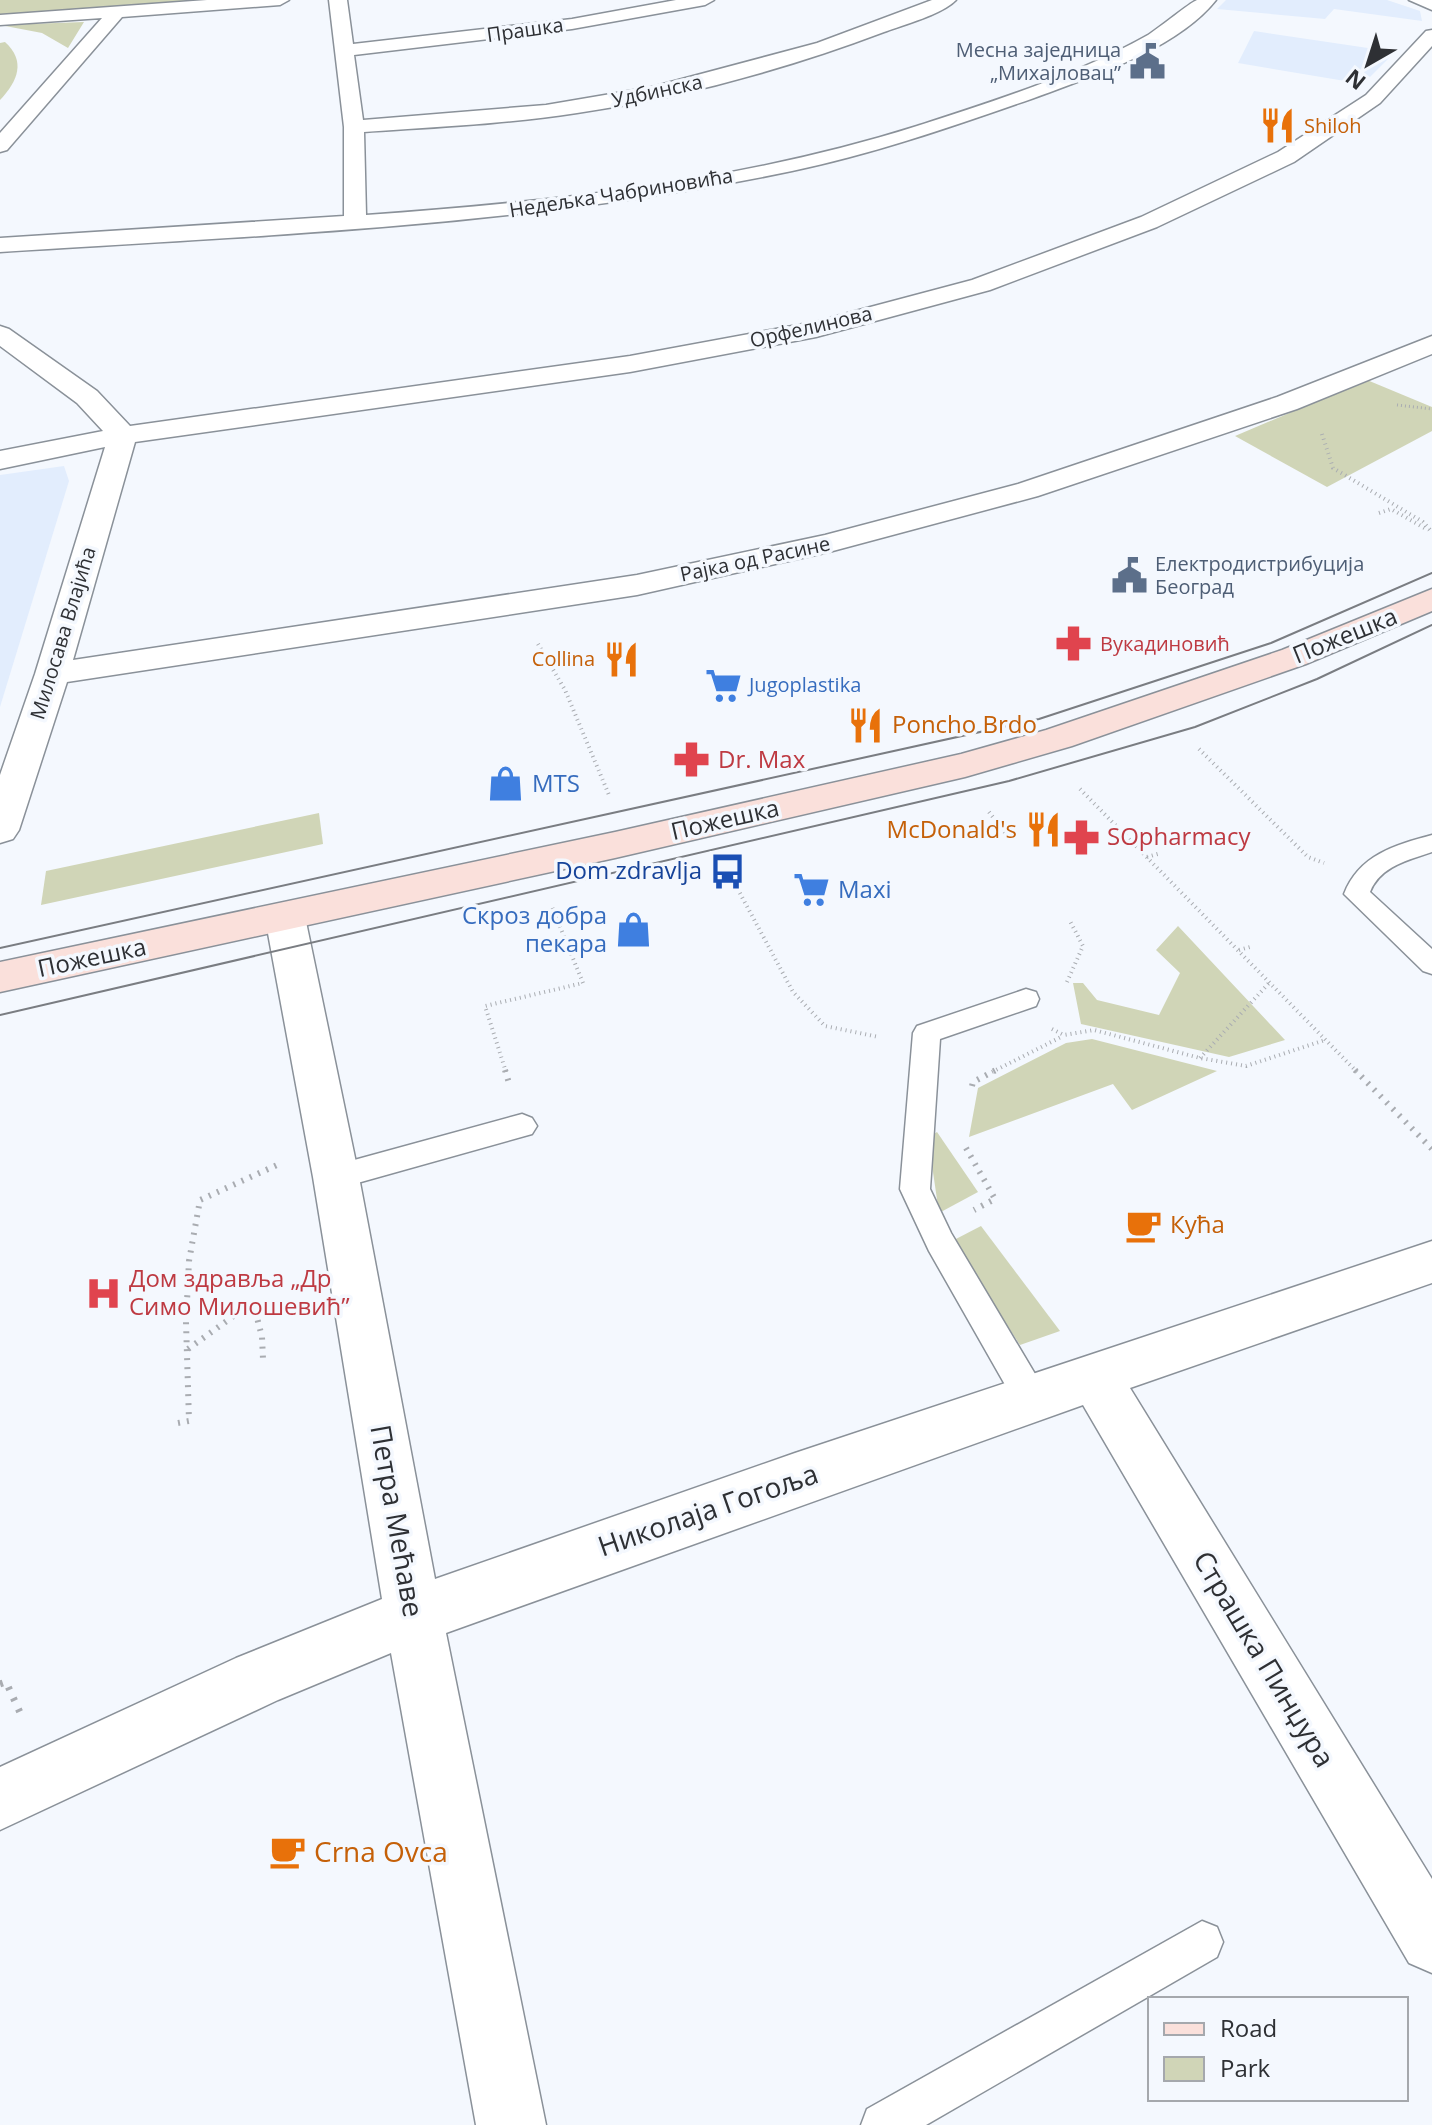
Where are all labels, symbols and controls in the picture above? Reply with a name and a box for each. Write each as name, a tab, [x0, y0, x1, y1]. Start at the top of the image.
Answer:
street label: Прашка	[485, 11, 565, 48]
north arrow	[1328, 24, 1408, 104]
place label: Месна заједница „Михајловац”	[956, 36, 1121, 86]
public building icon: Месна заједница „Михајловац”	[1128, 42, 1166, 80]
text: N	[1338, 63, 1371, 98]
street label: Удбинска	[609, 68, 705, 113]
restaurant icon: Shiloh	[1259, 107, 1297, 145]
place label: Shiloh	[1304, 112, 1362, 139]
street label: Недељка Чабриновића	[507, 161, 735, 224]
street label: Орфелинова	[747, 299, 875, 354]
street label: Рајка од Расине	[677, 529, 832, 588]
street label: Милосава Влајића	[23, 543, 102, 723]
place label: Електродистрибуција Београд	[1155, 550, 1364, 600]
public building icon: Електродистрибуција Београд	[1110, 556, 1148, 594]
street label: Пожешка	[1287, 599, 1402, 671]
pharmacy icon: Вукадиновић	[1055, 625, 1093, 663]
place label: Вукадиновић	[1100, 630, 1230, 657]
restaurant icon: Collina	[602, 640, 640, 678]
place label: Collina	[532, 645, 595, 672]
supermarket icon: Jugoplastika	[704, 666, 742, 704]
place label: Jugoplastika	[747, 671, 861, 698]
restaurant icon: Poncho Brdo	[847, 706, 885, 744]
place label: Poncho Brdo	[892, 707, 1037, 740]
pharmacy icon: Dr. Max	[673, 741, 711, 779]
place label: Dr. Max	[718, 742, 806, 775]
shop icon: MTS	[487, 765, 525, 803]
place label: MTS	[532, 766, 580, 799]
street label: Пожешка	[667, 790, 782, 847]
restaurant icon: McDonald's	[1024, 811, 1062, 849]
place label: McDonald's	[887, 812, 1017, 845]
pharmacy icon: SOpharmacy	[1062, 818, 1100, 856]
place label: SOpharmacy	[1107, 819, 1251, 852]
bus stop icon: Dom zdravlja	[709, 852, 747, 890]
place label: Dom zdravlja	[555, 853, 702, 886]
supermarket icon: Maxi	[793, 871, 831, 909]
place label: Maxi	[838, 872, 892, 905]
place label: Скроз добра пекара	[462, 898, 607, 959]
shop icon: Скроз добра пекара	[614, 911, 652, 949]
street label: Пожешка	[34, 929, 149, 984]
cafe icon: Кућа	[1125, 1206, 1163, 1244]
place label: Кућа	[1170, 1207, 1225, 1240]
place label: Дом здравља „Др Симо Милошевић”	[129, 1261, 350, 1322]
hospital icon: Дом здравља „Др Симо Милошевић”	[84, 1274, 122, 1312]
street label: Петра Мећаве	[362, 1422, 434, 1620]
street label: Николаја Гогоља	[592, 1454, 823, 1565]
street label: Страшка Пинџура	[1185, 1543, 1344, 1774]
place label: Crna Ovca	[314, 1832, 448, 1870]
cafe icon: Crna Ovca	[269, 1833, 307, 1871]
legend	[1148, 1997, 1408, 2101]
text: Road	[1220, 2011, 1277, 2044]
text: Park	[1220, 2051, 1271, 2084]

